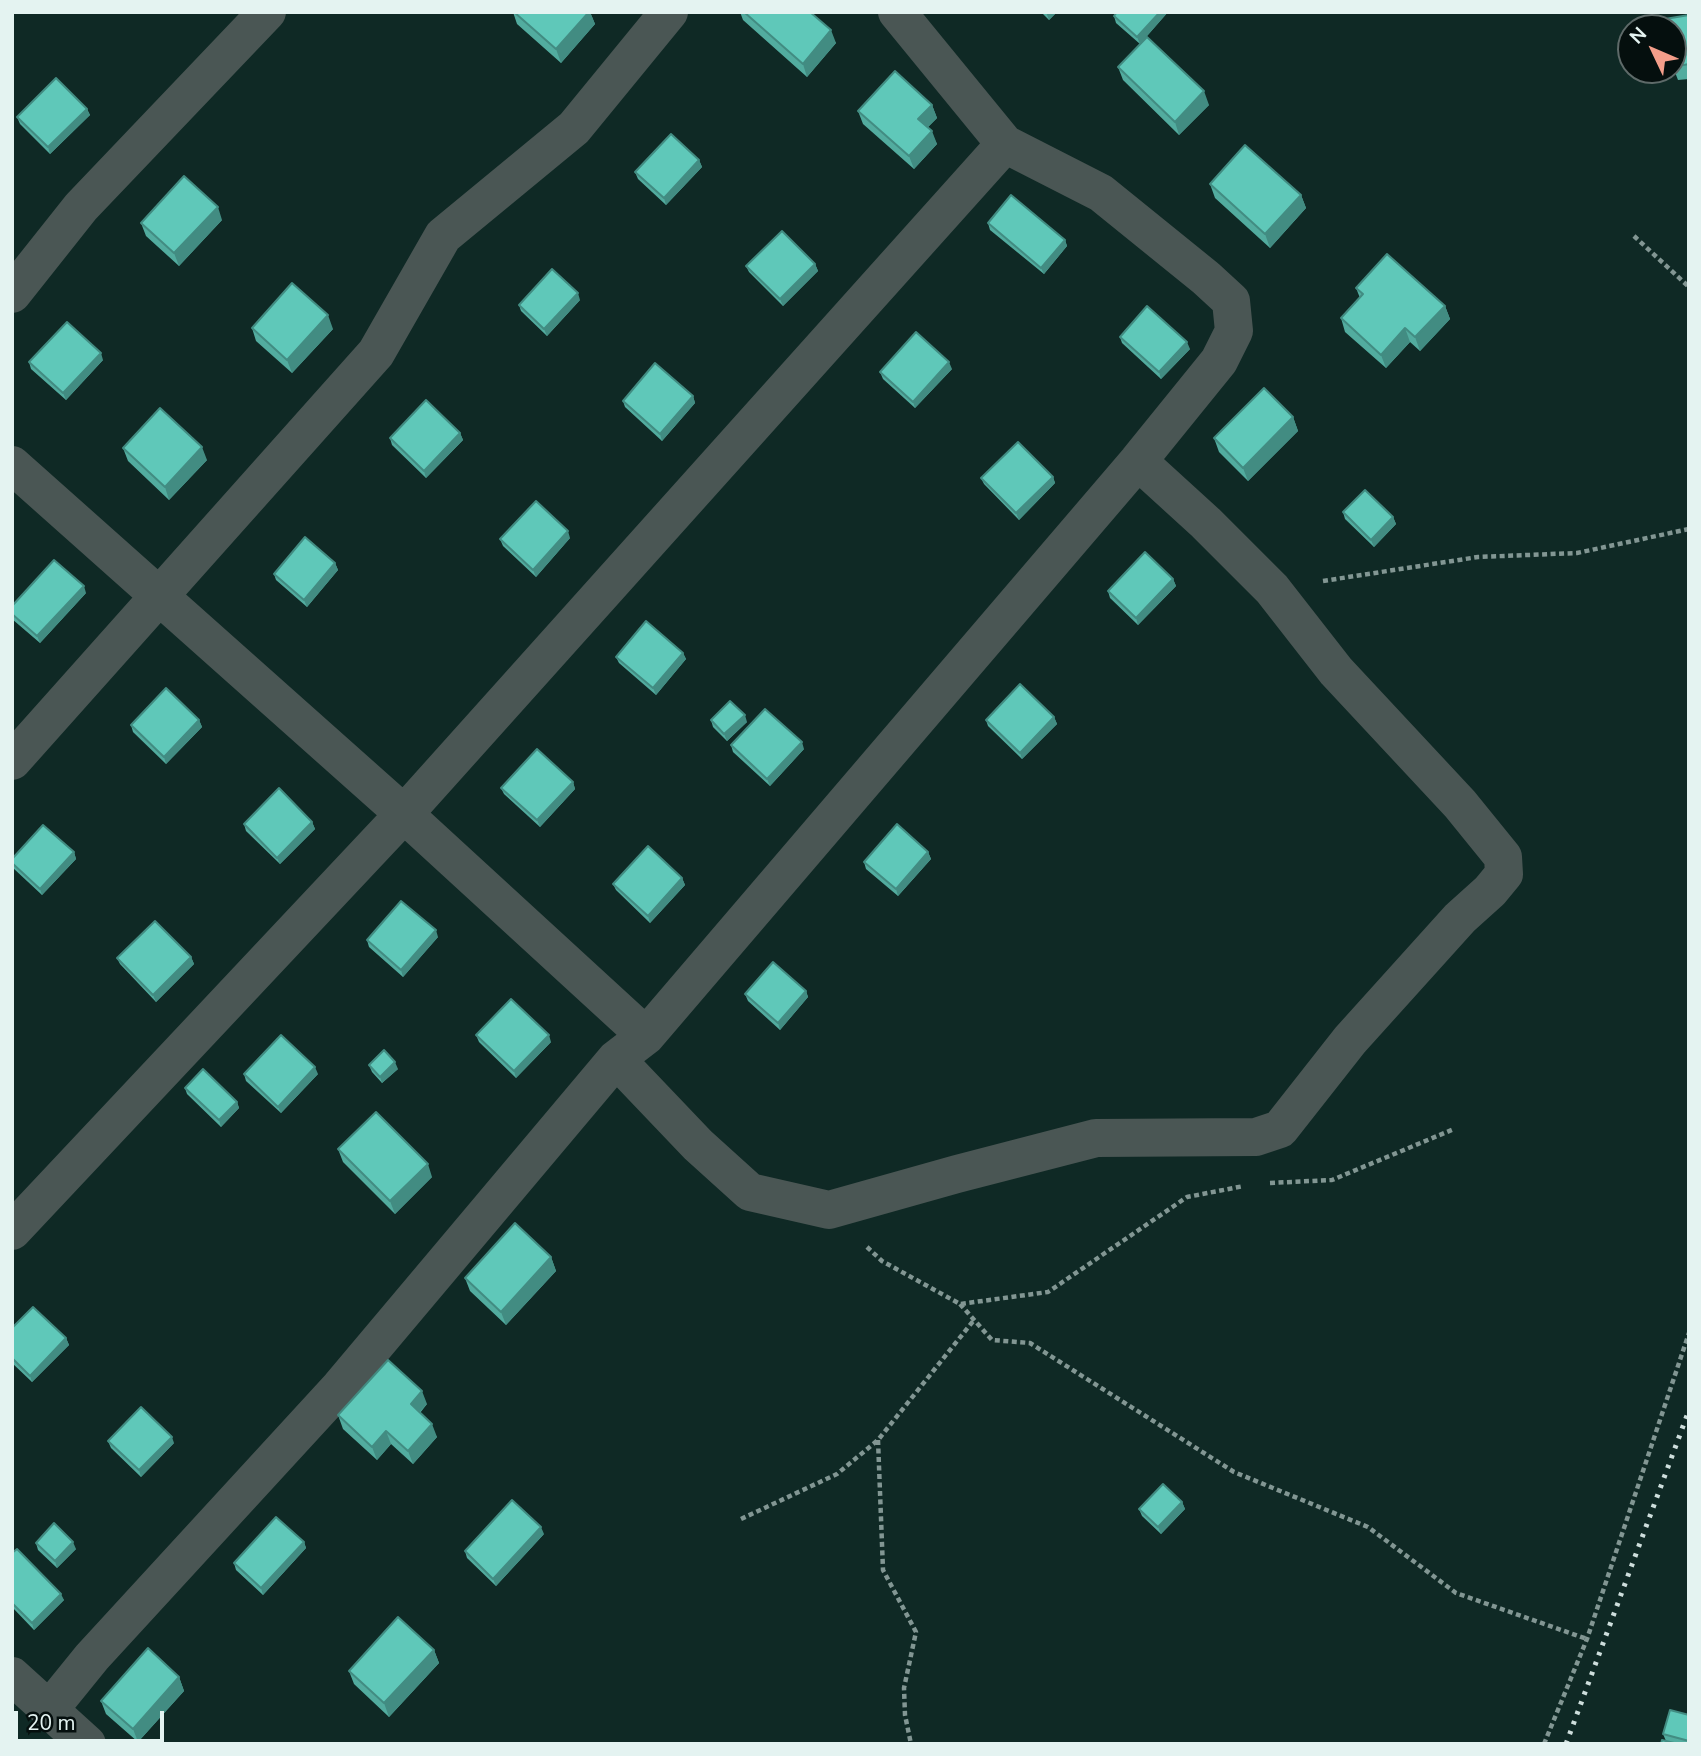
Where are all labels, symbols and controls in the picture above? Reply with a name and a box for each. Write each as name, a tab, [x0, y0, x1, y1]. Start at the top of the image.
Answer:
north arrow	[1617, 14, 1687, 84]
text: N	[1624, 22, 1653, 50]
scale bar	[18, 1696, 168, 1740]
text: 20 m	[27, 1709, 76, 1737]

